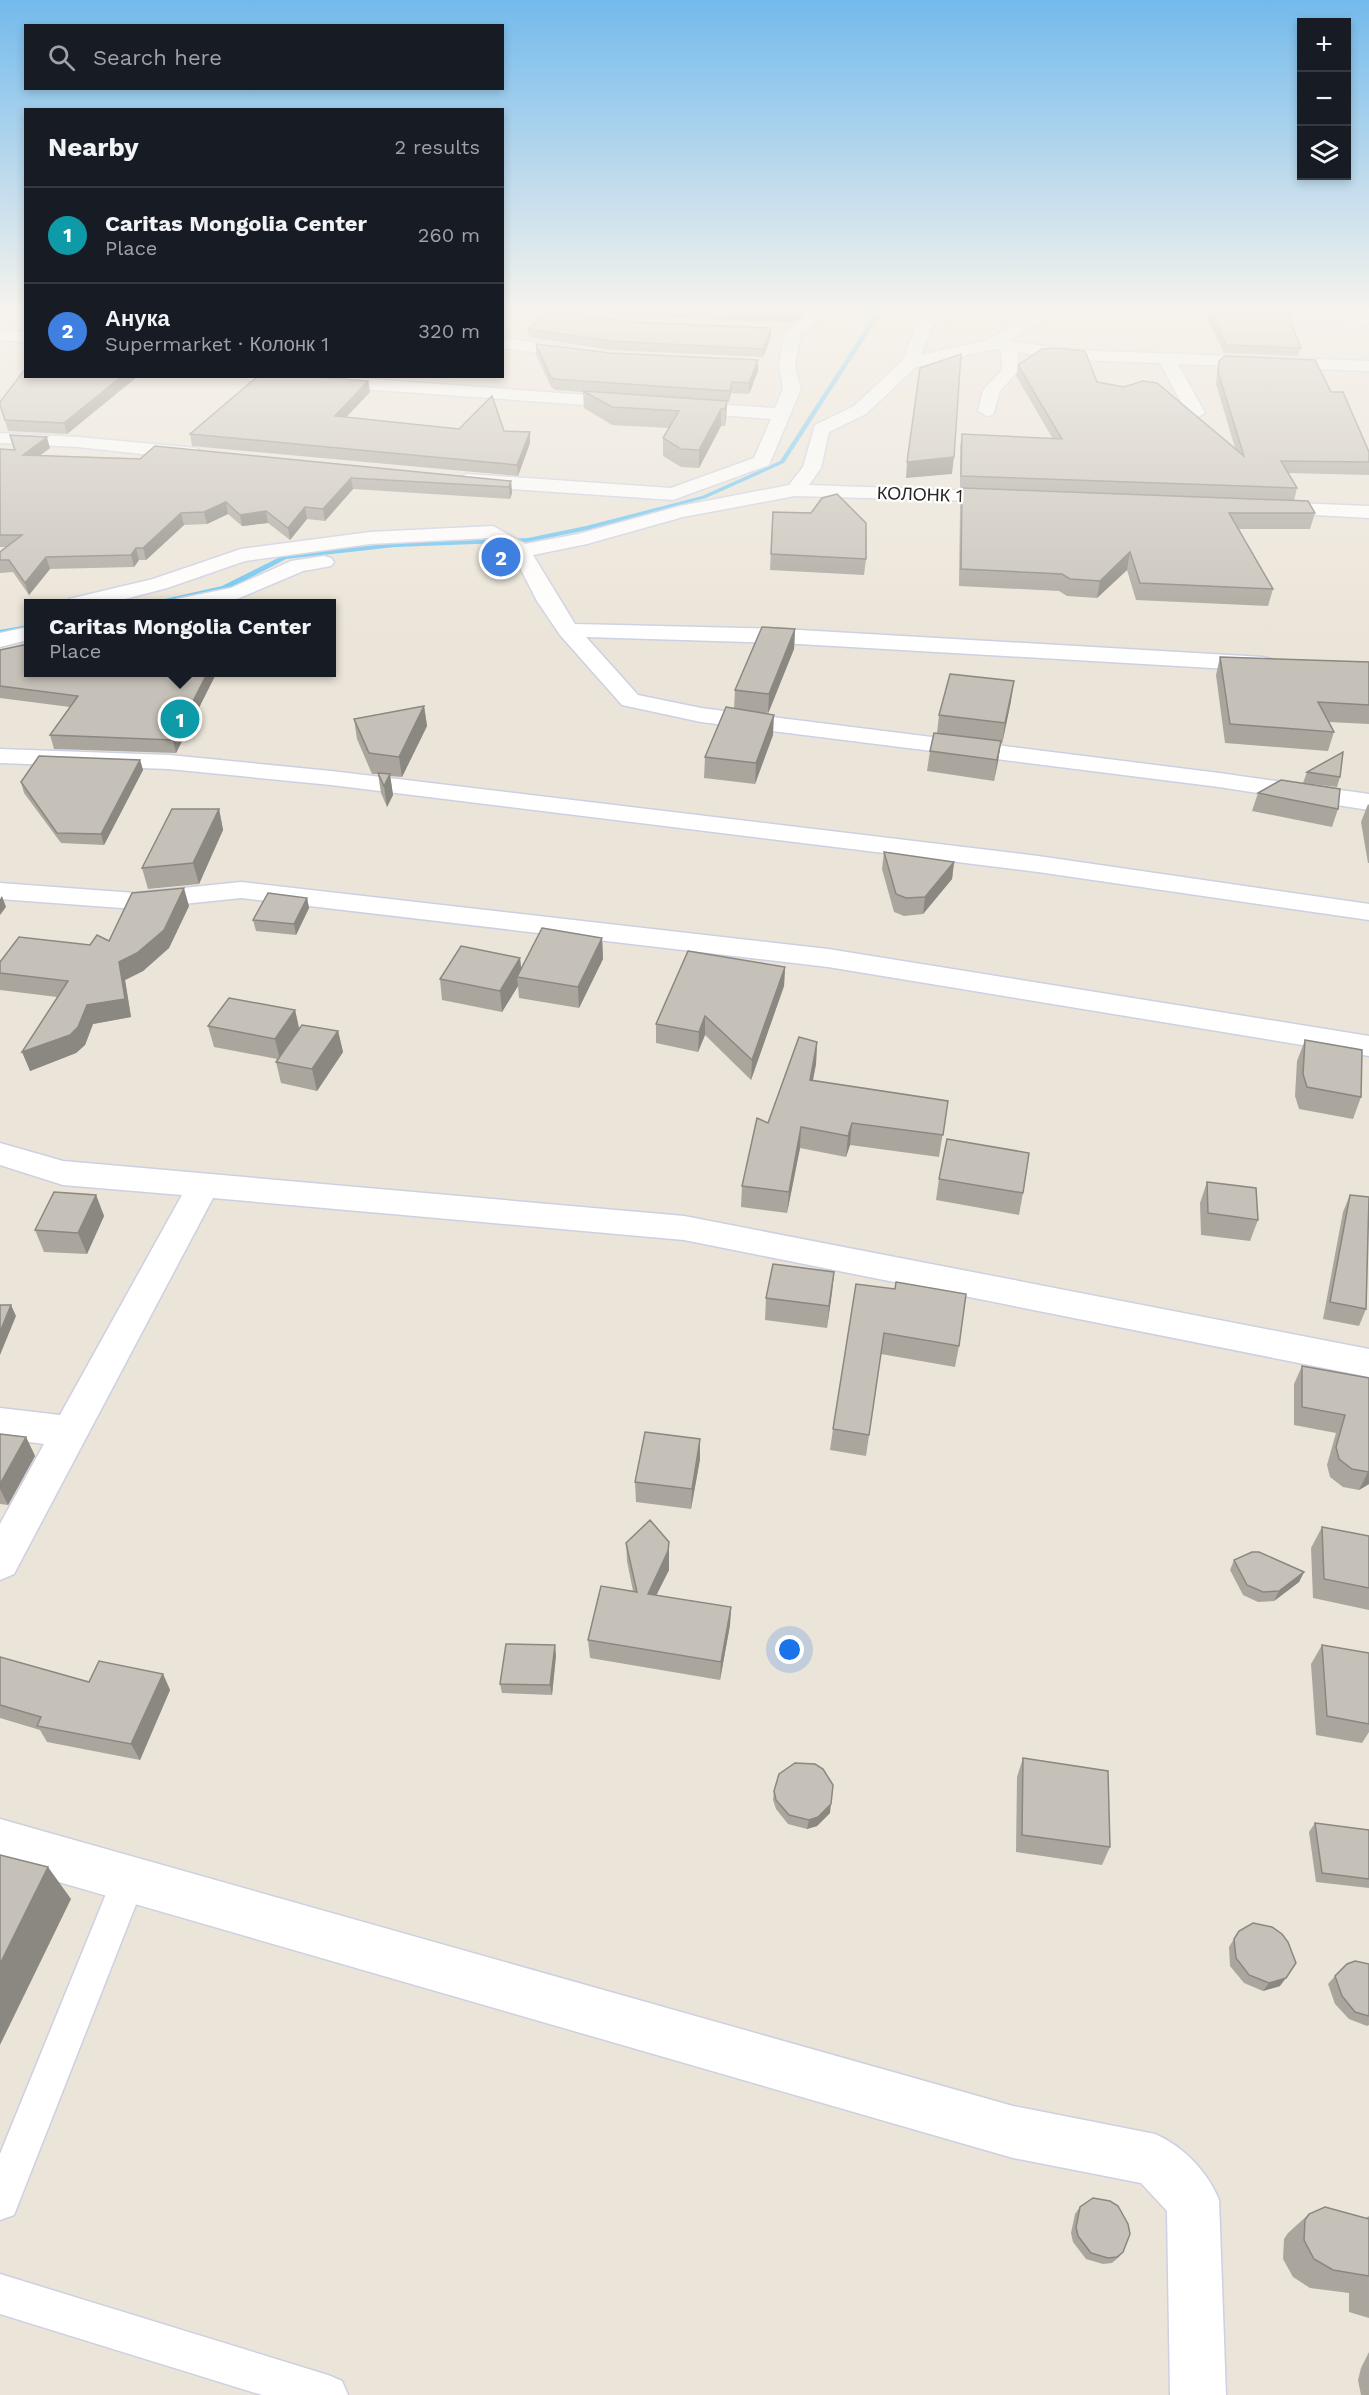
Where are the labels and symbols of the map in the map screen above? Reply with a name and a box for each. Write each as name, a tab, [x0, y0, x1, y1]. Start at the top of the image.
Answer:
street label: КОЛОНК 1	[877, 482, 963, 506]
pin: 2	[482, 534, 520, 580]
pin: 1	[160, 696, 200, 742]
your location	[775, 1635, 804, 1664]

